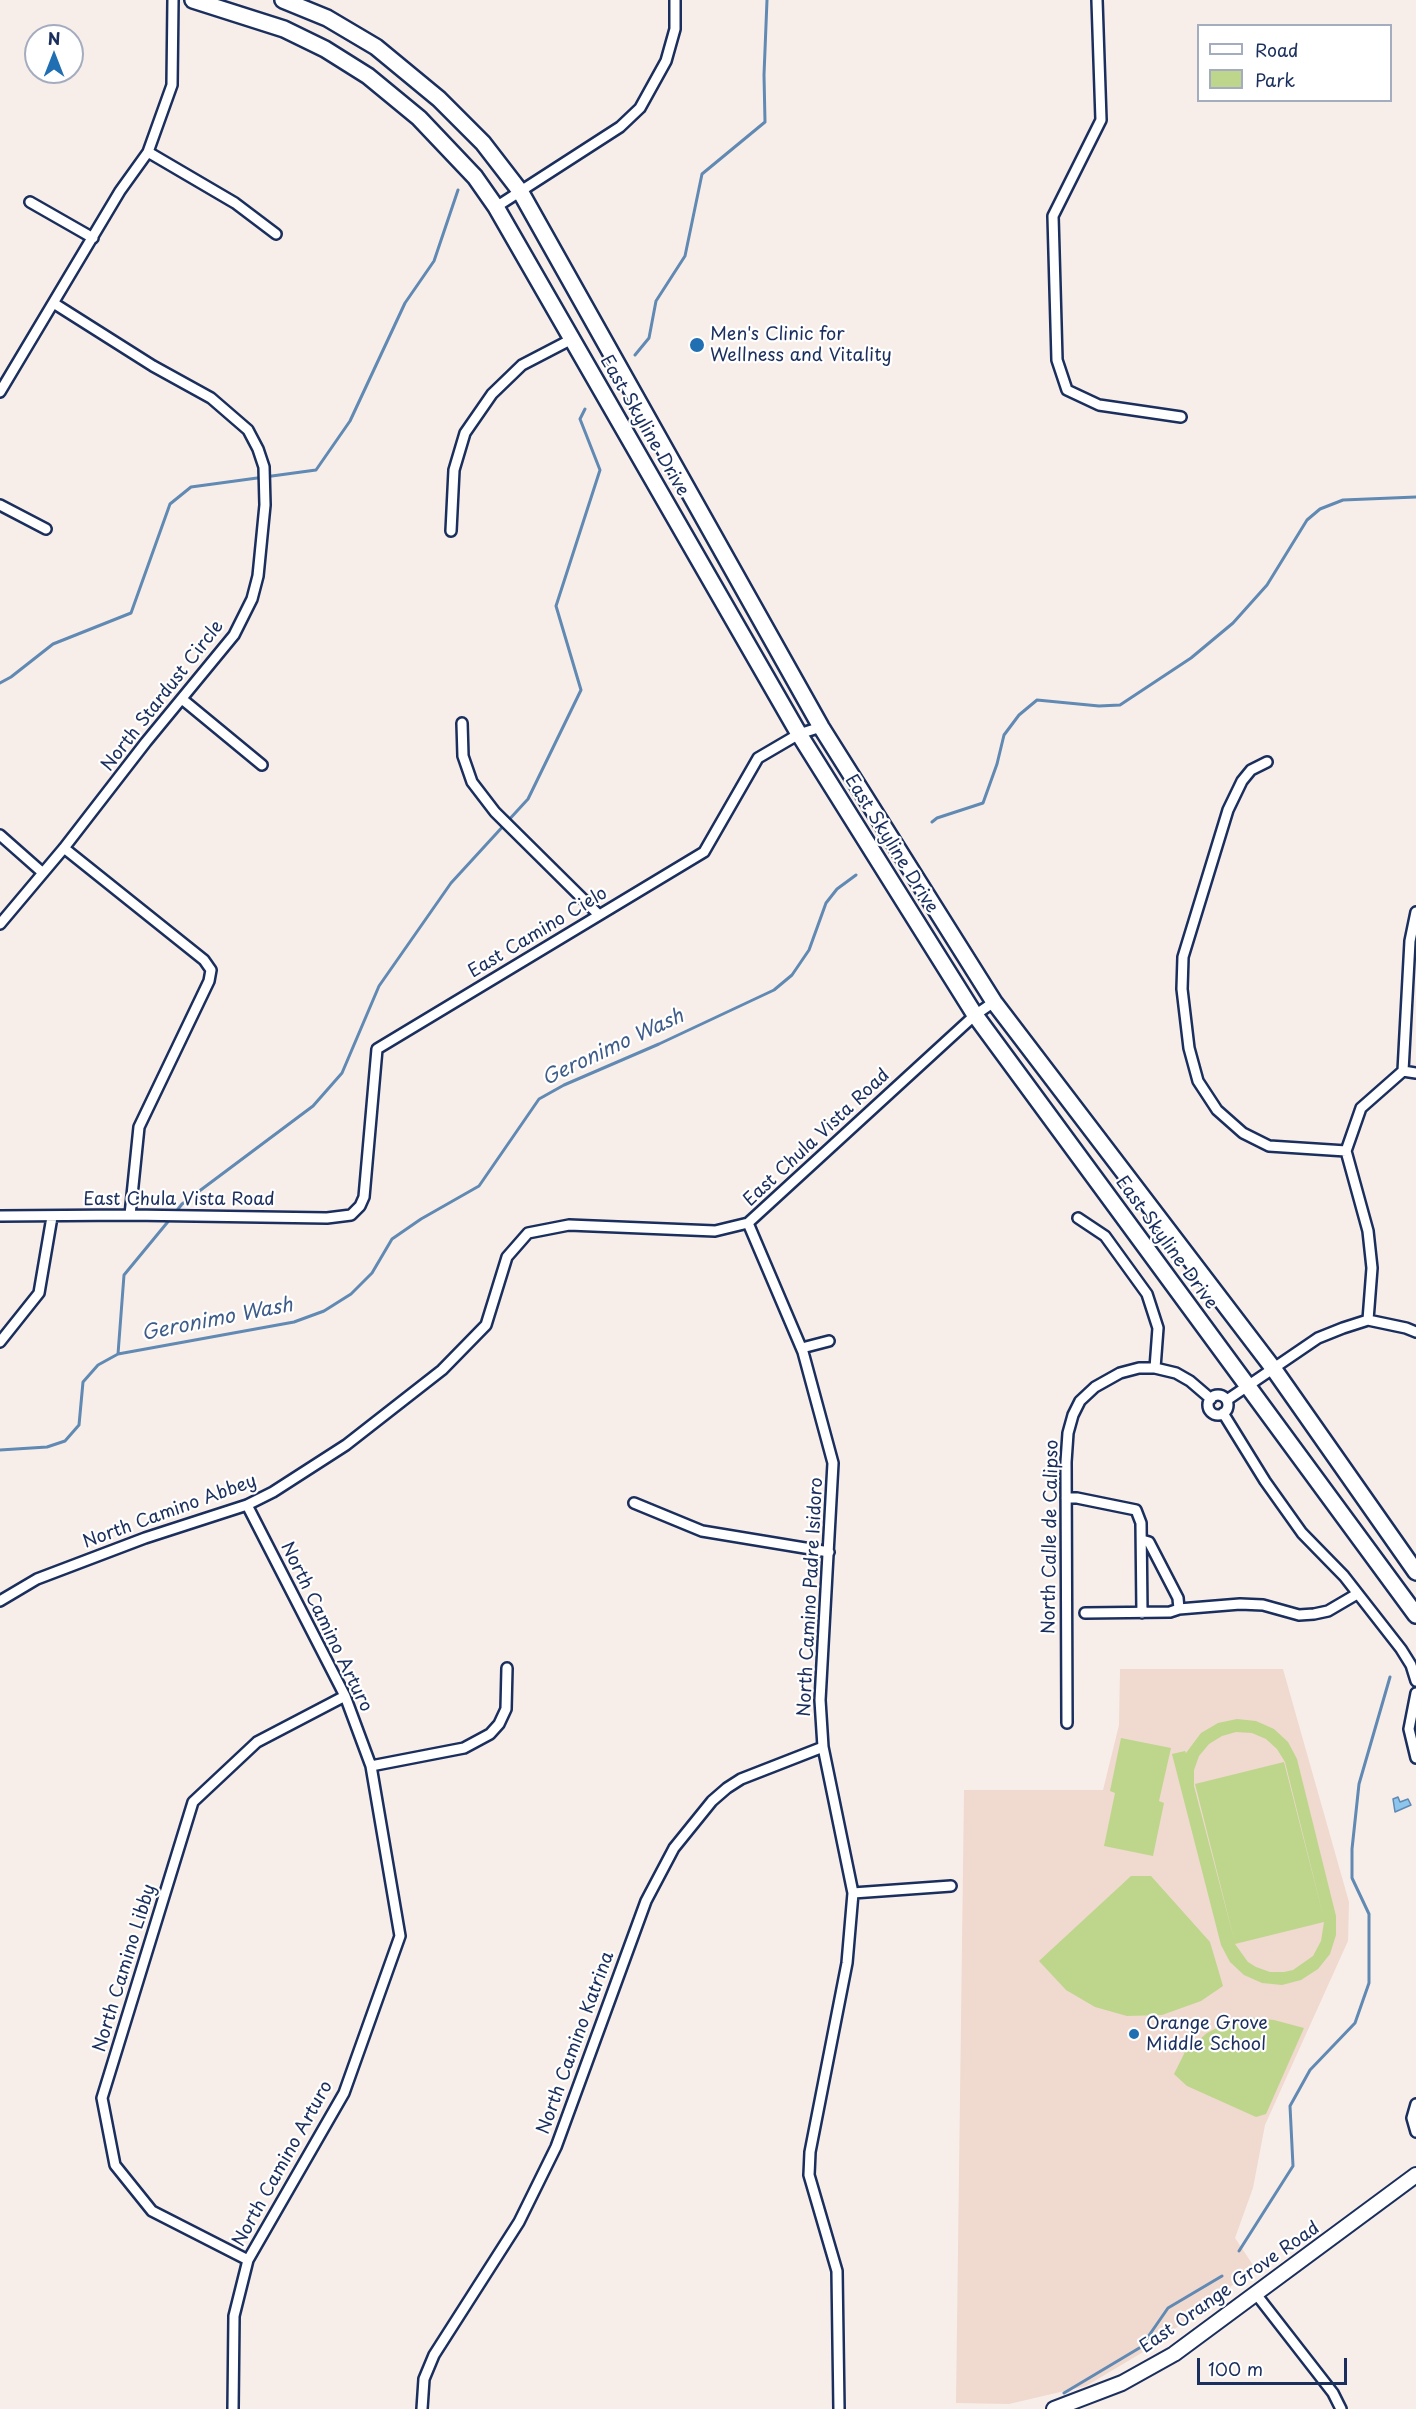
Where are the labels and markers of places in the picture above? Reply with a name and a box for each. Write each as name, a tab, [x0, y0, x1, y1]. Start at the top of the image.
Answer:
place label: Men's Clinic for Wellness and Vitality	[710, 324, 892, 366]
marker: Men's Clinic for Wellness and Vitality	[688, 336, 706, 354]
place label: Orange Grove Middle School	[1146, 2013, 1268, 2056]
marker: Orange Grove Middle School	[1127, 2027, 1141, 2041]

